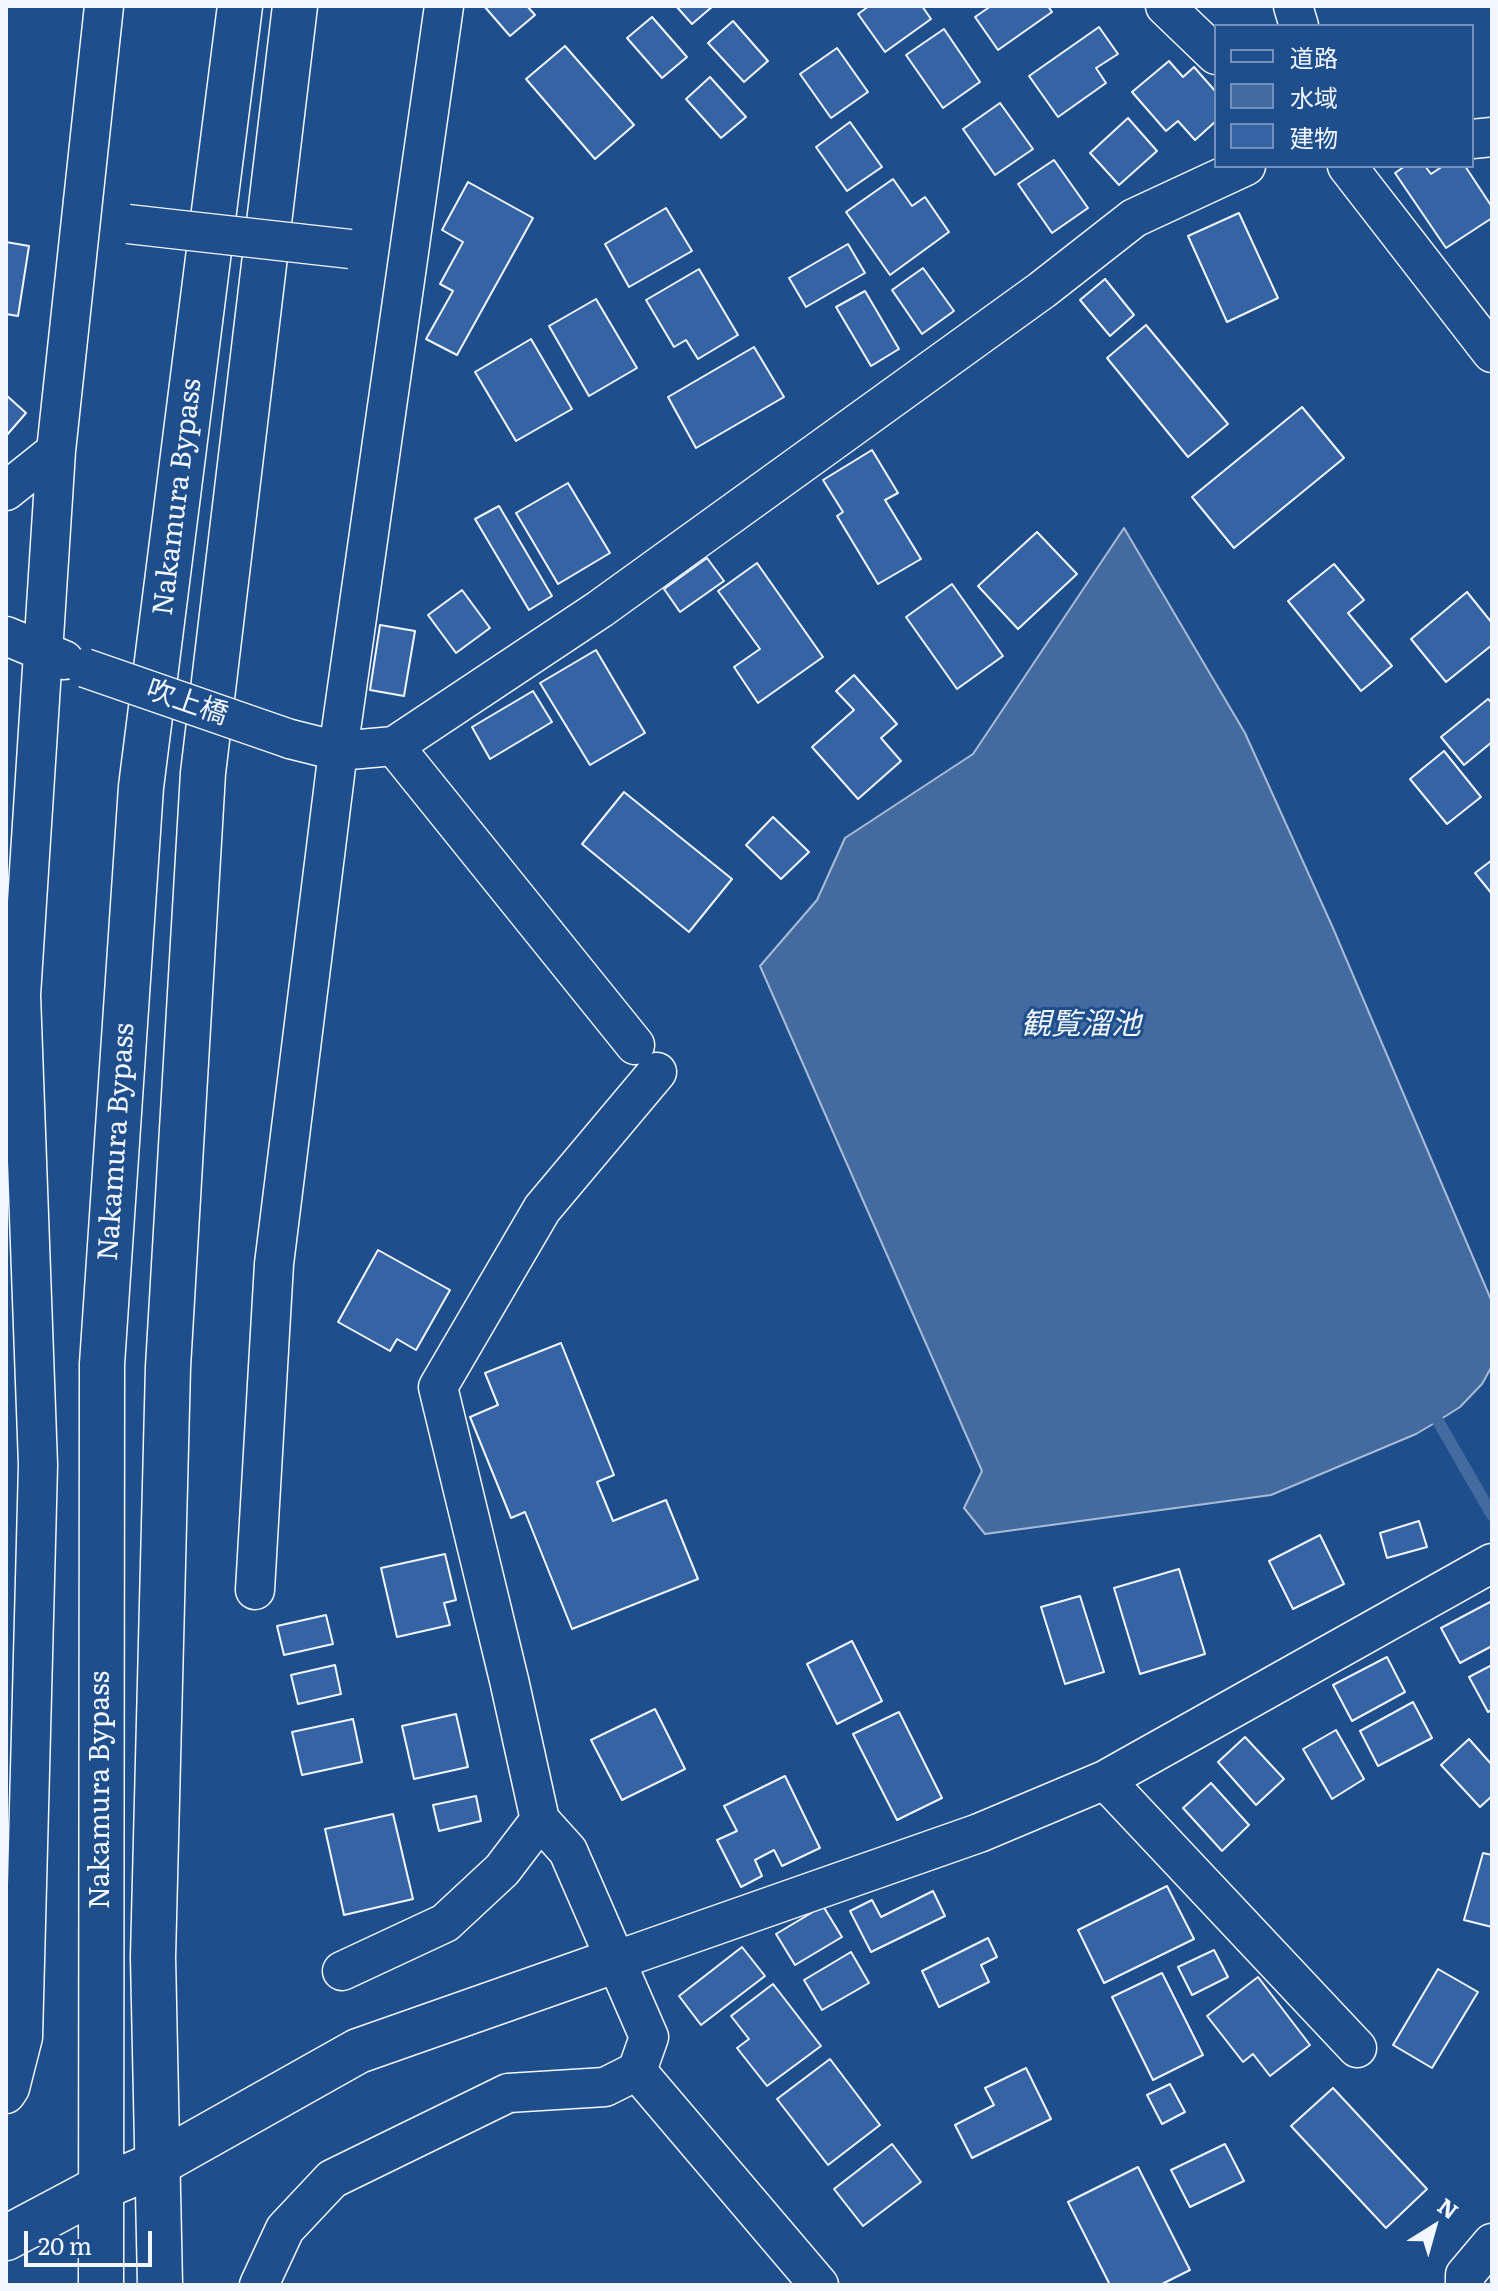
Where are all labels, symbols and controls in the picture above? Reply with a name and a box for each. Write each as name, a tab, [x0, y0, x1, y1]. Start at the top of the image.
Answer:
legend	[1214, 24, 1474, 168]
text: 道路	[1290, 39, 1338, 74]
text: 水域	[1290, 79, 1338, 114]
text: 建物	[1290, 119, 1338, 154]
street label: Nakamura Bypass	[147, 377, 209, 617]
street label: 吹上橋	[142, 673, 232, 733]
water label: 観覧溜池	[1021, 1007, 1141, 1043]
street label: Nakamura Bypass	[92, 1022, 142, 1262]
street label: Nakamura Bypass	[84, 1671, 118, 1909]
north arrow	[1394, 2187, 1474, 2267]
text: N	[1431, 2189, 1466, 2226]
scale bar	[28, 2215, 156, 2265]
text: 20 m	[38, 2227, 92, 2262]

